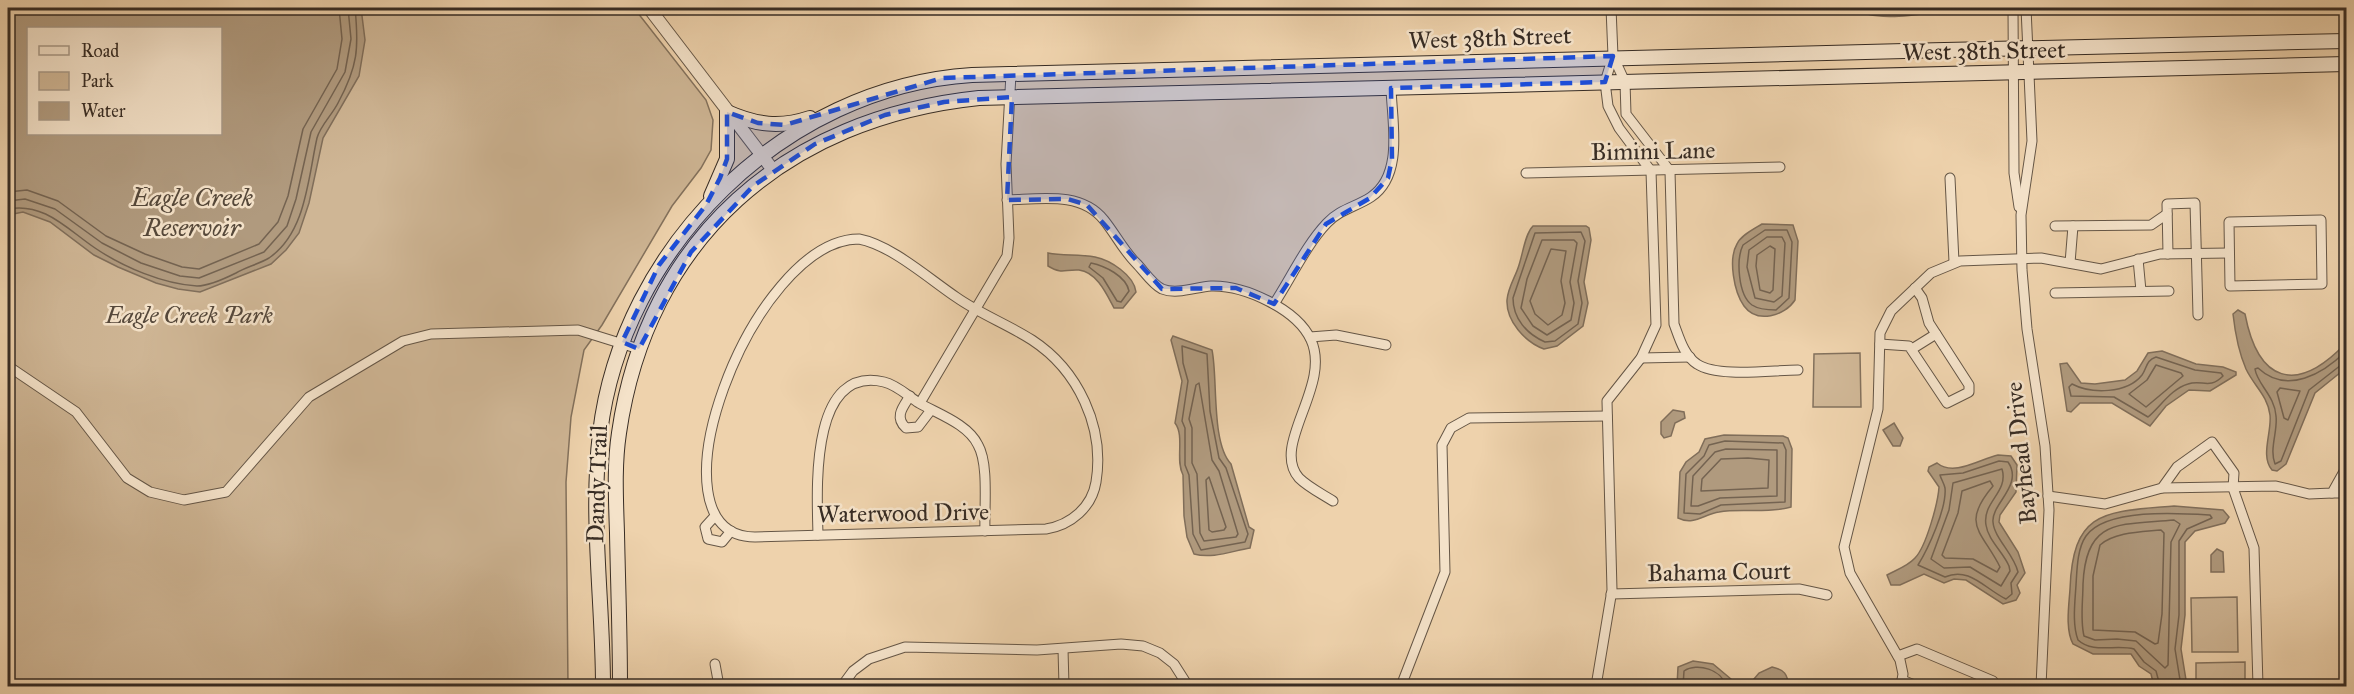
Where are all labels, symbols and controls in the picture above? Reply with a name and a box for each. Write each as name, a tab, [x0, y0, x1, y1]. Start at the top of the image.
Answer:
street label: West 38th Street	[1408, 20, 1573, 56]
legend	[27, 27, 222, 135]
street label: West 38th Street	[1902, 35, 2066, 67]
text: Road	[81, 40, 119, 62]
text: Park	[81, 70, 114, 92]
text: Water	[81, 100, 126, 122]
street label: Bimini Lane	[1590, 135, 1716, 167]
water label: Eagle Creek Reservoir	[130, 181, 253, 243]
park label: Eagle Creek Park	[104, 300, 273, 330]
street label: Bayhead Drive	[1999, 380, 2043, 526]
street label: Dandy Trail	[580, 424, 614, 544]
street label: Waterwood Drive	[817, 496, 989, 530]
street label: Bahama Court	[1647, 556, 1792, 588]

